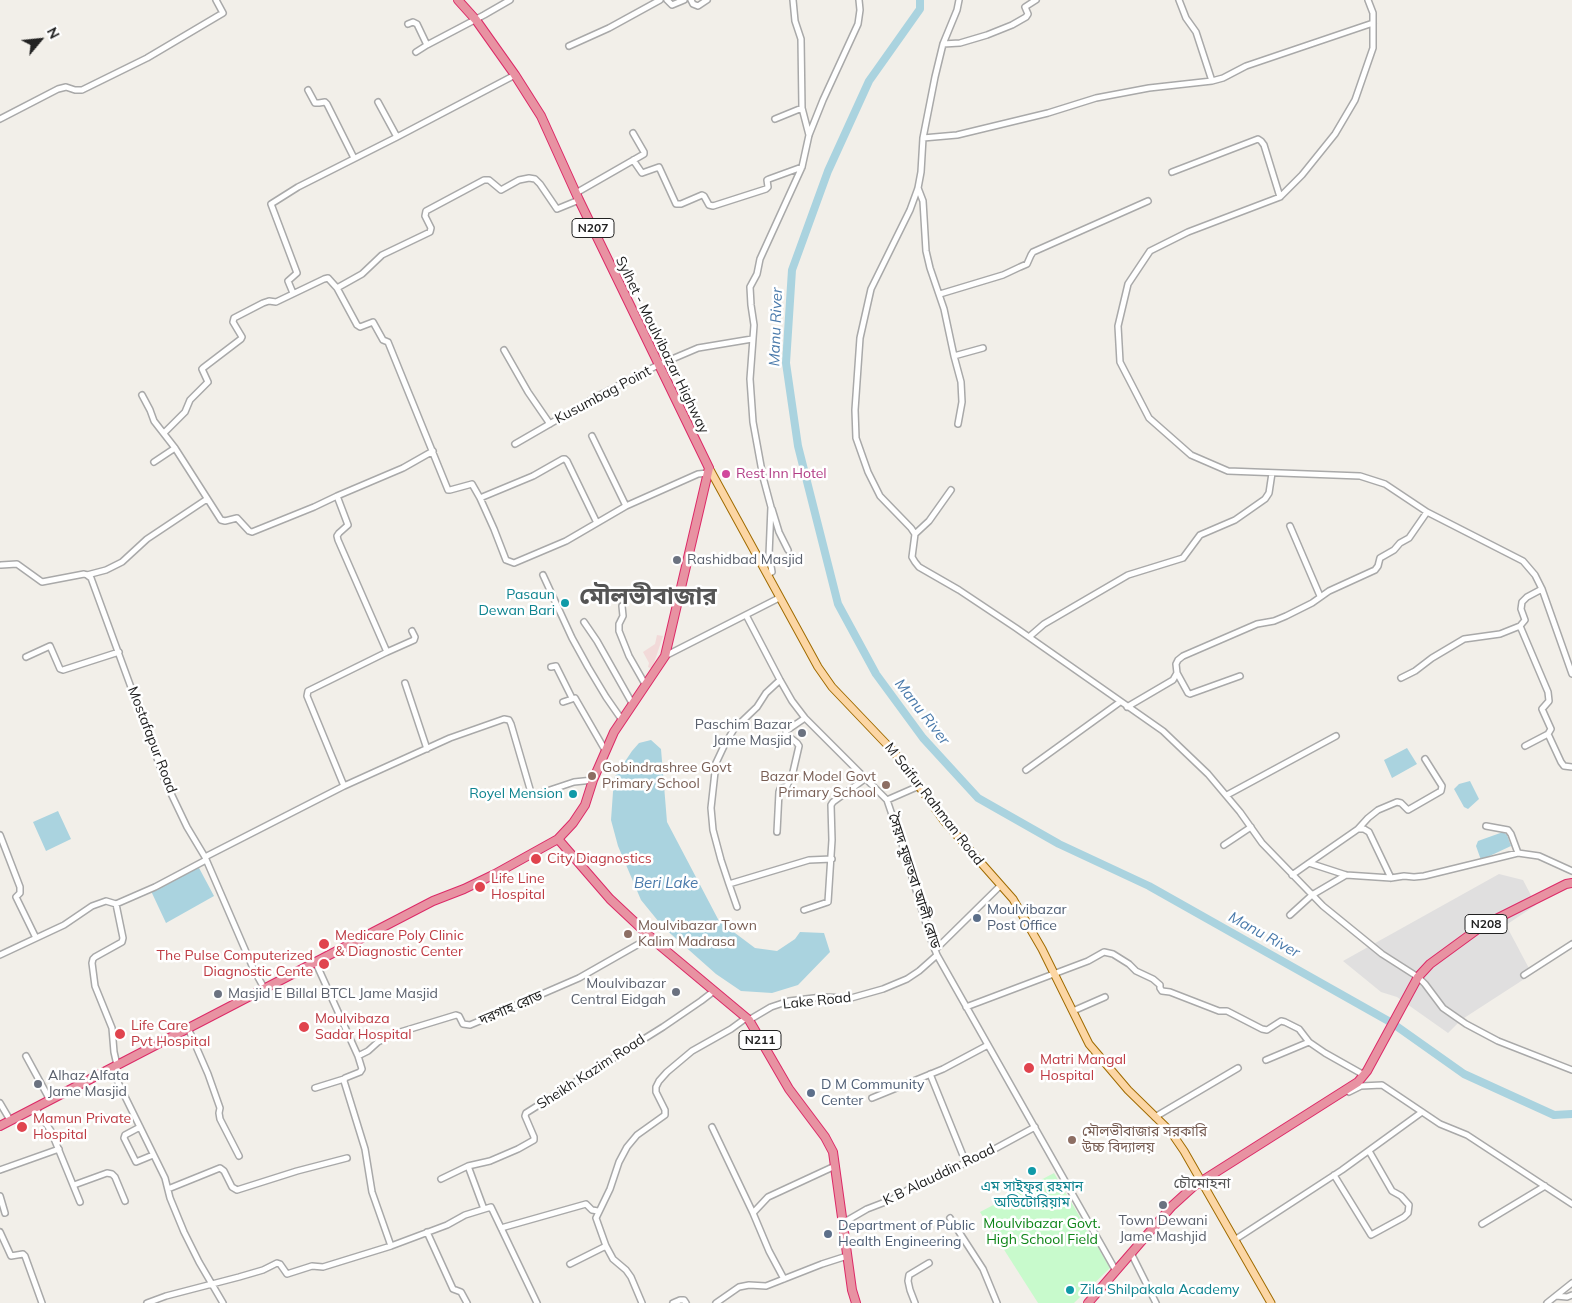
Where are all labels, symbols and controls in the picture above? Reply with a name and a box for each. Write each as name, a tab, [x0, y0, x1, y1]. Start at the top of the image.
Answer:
north arrow	[15, 15, 65, 65]
text: N	[43, 24, 64, 42]
road number: N207	[572, 218, 614, 238]
street label: Sylhet - Moulvibazar Highway	[612, 254, 712, 436]
water label: Manu River	[766, 287, 786, 367]
street label: Kusumbag Point	[552, 363, 654, 427]
place label: Rest Inn Hotel	[736, 466, 827, 482]
marker: Rest Inn Hotel	[720, 468, 732, 480]
place label: Rashidbad Masjid	[687, 552, 803, 568]
marker: Rashidbad Masjid	[671, 554, 683, 566]
district label: মৌলভীবাজার	[579, 583, 717, 611]
place label: Pasaun Dewan Bari	[478, 587, 555, 620]
marker: Pasaun Dewan Bari	[559, 597, 571, 609]
water label: Manu River	[891, 675, 953, 749]
street label: Mostafapur Road	[124, 684, 180, 796]
place label: Paschim Bazar Jame Masjid	[695, 717, 792, 750]
marker: Paschim Bazar Jame Masjid	[796, 727, 808, 739]
street label: M Saifur Rahman Road	[881, 739, 987, 869]
place label: Gobindrashree Govt Primary School	[602, 760, 732, 792]
place label: Bazar Model Govt Primary School	[760, 769, 876, 802]
marker: Gobindrashree Govt Primary School	[586, 770, 598, 782]
marker: Bazar Model Govt Primary School	[880, 779, 892, 791]
place label: Royel Mension	[469, 786, 563, 802]
marker: Royel Mension	[567, 788, 579, 800]
street label: সৈয়দ মুজতবা আলী রোড	[884, 811, 944, 951]
place label: City Diagnostics	[547, 851, 652, 867]
marker: City Diagnostics	[529, 852, 543, 866]
place label: Life Line Hospital	[491, 871, 545, 904]
water label: Beri Lake	[634, 874, 698, 892]
marker: Life Line Hospital	[473, 880, 487, 894]
place label: Moulvibazar Post Office	[987, 902, 1067, 934]
water label: Manu River	[1225, 908, 1303, 962]
marker: Moulvibazar Post Office	[971, 912, 983, 924]
road number: N208	[1465, 914, 1507, 934]
place label: Moulvibazar Town Kalim Madrasa	[638, 918, 757, 950]
place label: Medicare Poly Clinic & Diagnostic Center	[335, 928, 464, 960]
marker: Moulvibazar Town Kalim Madrasa	[622, 928, 634, 940]
marker: Medicare Poly Clinic & Diagnostic Center	[317, 937, 331, 951]
place label: The Pulse Computerized Diagnostic Cente	[157, 948, 313, 980]
marker: The Pulse Computerized Diagnostic Cente	[317, 957, 331, 971]
place label: Moulvibazar Central Eidgah	[571, 976, 666, 1009]
place label: Masjid E Billal BTCL Jame Masjid	[228, 986, 438, 1002]
marker: Moulvibazar Central Eidgah	[670, 986, 682, 998]
street label: দরগাহ রোড	[477, 987, 545, 1029]
marker: Masjid E Billal BTCL Jame Masjid	[212, 988, 224, 1000]
street label: Lake Road	[782, 989, 852, 1013]
place label: Moulvibaza Sadar Hospital	[315, 1011, 412, 1044]
place label: Life Care Pvt Hospital	[131, 1018, 210, 1050]
marker: Moulvibaza Sadar Hospital	[297, 1020, 311, 1034]
marker: Life Care Pvt Hospital	[113, 1027, 127, 1041]
road number: N211	[739, 1030, 781, 1050]
street label: Sheikh Kazim Road	[534, 1031, 648, 1113]
place label: Matri Mangal Hospital	[1040, 1052, 1126, 1084]
marker: Matri Mangal Hospital	[1022, 1061, 1036, 1075]
place label: Alhaz Alfata Jame Masjid	[48, 1068, 129, 1100]
place label: D M Community Center	[821, 1077, 924, 1110]
marker: Alhaz Alfata Jame Masjid	[32, 1078, 44, 1090]
marker: D M Community Center	[805, 1087, 817, 1099]
place label: Mamun Private Hospital	[33, 1111, 131, 1144]
marker: Mamun Private Hospital	[15, 1120, 29, 1134]
place label: মৌলভীবাজার সরকারি উচ্চ বিদ্যালয়	[1082, 1124, 1207, 1156]
marker: মৌলভীবাজার সরকারি উচ্চ বিদ্যালয়	[1066, 1134, 1078, 1146]
street label: K B Alauddin Road	[880, 1141, 998, 1209]
marker: এম সাইফুর রহমান অডিটোরিয়াম	[1026, 1165, 1038, 1177]
district label: চৌমোহনা	[1173, 1174, 1231, 1192]
place label: এম সাইফুর রহমান অডিটোরিয়াম	[981, 1179, 1083, 1212]
marker: Town Dewani Jame Mashjid	[1157, 1199, 1169, 1211]
place label: Town Dewani Jame Mashjid	[1118, 1213, 1208, 1246]
park label: Moulvibazar Govt. High School Field	[983, 1216, 1101, 1248]
place label: Department of Public Health Engineering	[838, 1218, 975, 1250]
marker: Department of Public Health Engineering	[822, 1228, 834, 1240]
place label: Zila Shilpakala Academy	[1080, 1282, 1240, 1298]
marker: Zila Shilpakala Academy	[1064, 1284, 1076, 1296]

